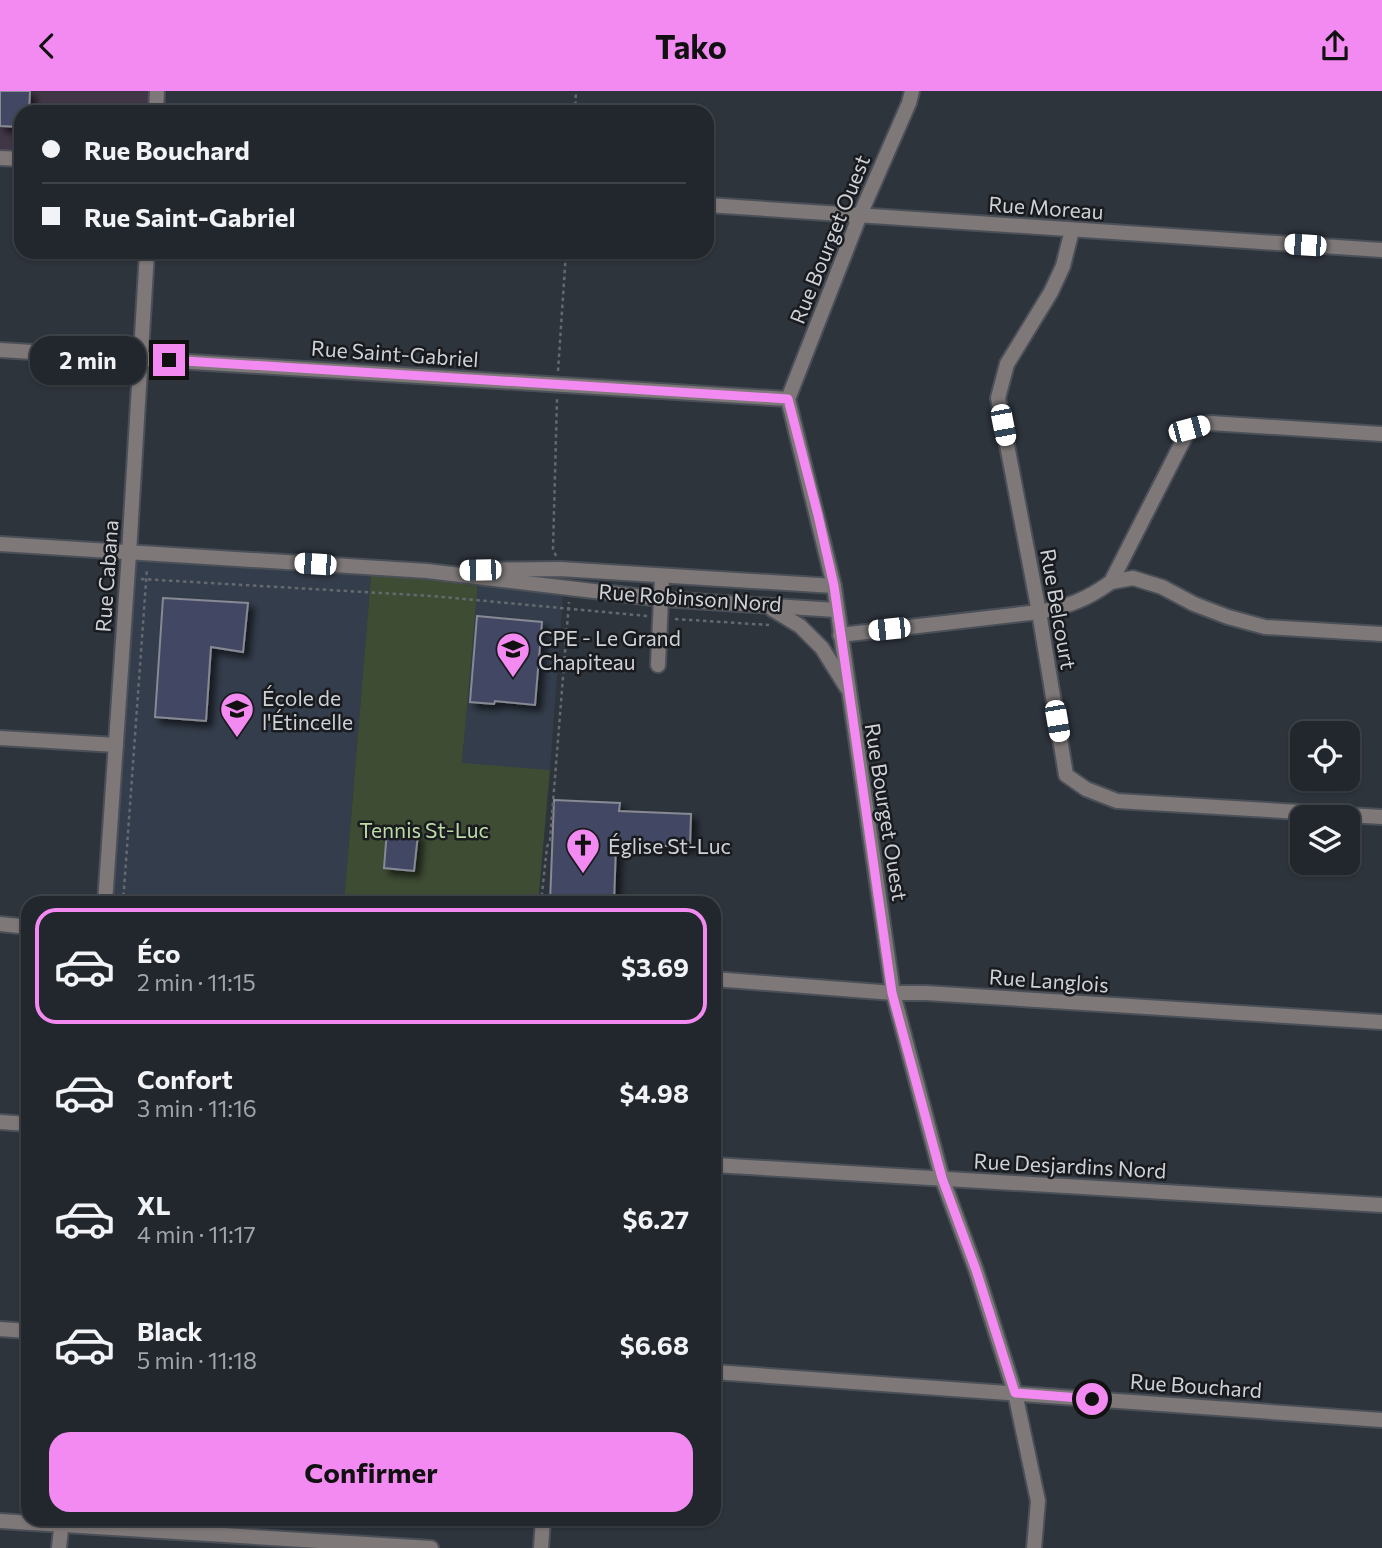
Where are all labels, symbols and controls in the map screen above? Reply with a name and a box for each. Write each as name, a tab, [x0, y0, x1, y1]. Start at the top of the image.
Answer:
text: Tako	[655, 26, 727, 66]
icon: back	[28, 27, 66, 65]
icon: share	[1316, 27, 1354, 65]
text: Rue Bouchard	[84, 134, 250, 165]
street label: Rue Bourget Ouest	[784, 151, 874, 327]
street label: Rue Moreau	[988, 191, 1104, 223]
text: Rue Saint-Gabriel	[84, 201, 296, 232]
car	[1284, 233, 1327, 257]
callout: 2 min	[29, 335, 144, 385]
street label: Rue Saint-Gabriel	[310, 335, 480, 371]
route end	[153, 344, 185, 376]
text: 2 min	[59, 346, 117, 374]
car	[989, 402, 1018, 448]
car	[1166, 413, 1213, 445]
street label: Rue Cabana	[90, 519, 122, 633]
street label: Rue Belcourt	[1036, 547, 1082, 671]
car	[294, 552, 337, 576]
car	[459, 559, 502, 581]
street label: Rue Robinson Nord	[598, 578, 782, 616]
car	[868, 616, 911, 642]
place label: CPE - Le Grand Chapiteau	[538, 625, 681, 674]
school or university icon: CPE - Le Grand Chapiteau	[494, 630, 532, 679]
place label: École de l'Étincelle	[262, 685, 353, 734]
school or university icon: École de l'Étincelle	[218, 690, 256, 739]
car	[1044, 698, 1071, 744]
street label: Rue Bourget Ouest	[861, 721, 913, 903]
map controls	[1290, 721, 1360, 875]
button: locate	[1290, 721, 1360, 791]
button: layers	[1290, 805, 1360, 875]
park label: Tennis St-Luc	[359, 817, 489, 842]
church icon: Église St-Luc	[564, 826, 602, 875]
place label: Église St-Luc	[608, 833, 731, 858]
icon: car	[53, 935, 116, 998]
text: Éco	[137, 937, 181, 968]
text: $3.69	[621, 951, 689, 982]
street label: Rue Langlois	[988, 963, 1110, 997]
text: 2 min · 11:15	[137, 968, 256, 996]
icon: car	[53, 1061, 116, 1124]
text: Confort	[137, 1063, 233, 1094]
text: $4.98	[620, 1077, 689, 1108]
text: 3 min · 11:16	[137, 1094, 257, 1122]
street label: Rue Desjardins Nord	[973, 1147, 1167, 1183]
icon: car	[53, 1187, 116, 1250]
text: XL	[137, 1189, 171, 1220]
text: $6.27	[623, 1203, 689, 1234]
text: 4 min · 11:17	[137, 1220, 256, 1248]
icon: car	[53, 1313, 116, 1376]
text: Black	[137, 1315, 203, 1346]
text: $6.68	[620, 1329, 689, 1360]
text: 5 min · 11:18	[137, 1346, 257, 1374]
street label: Rue Bouchard	[1129, 1368, 1263, 1402]
route start	[1076, 1383, 1108, 1415]
button: Confirmer	[49, 1432, 693, 1512]

